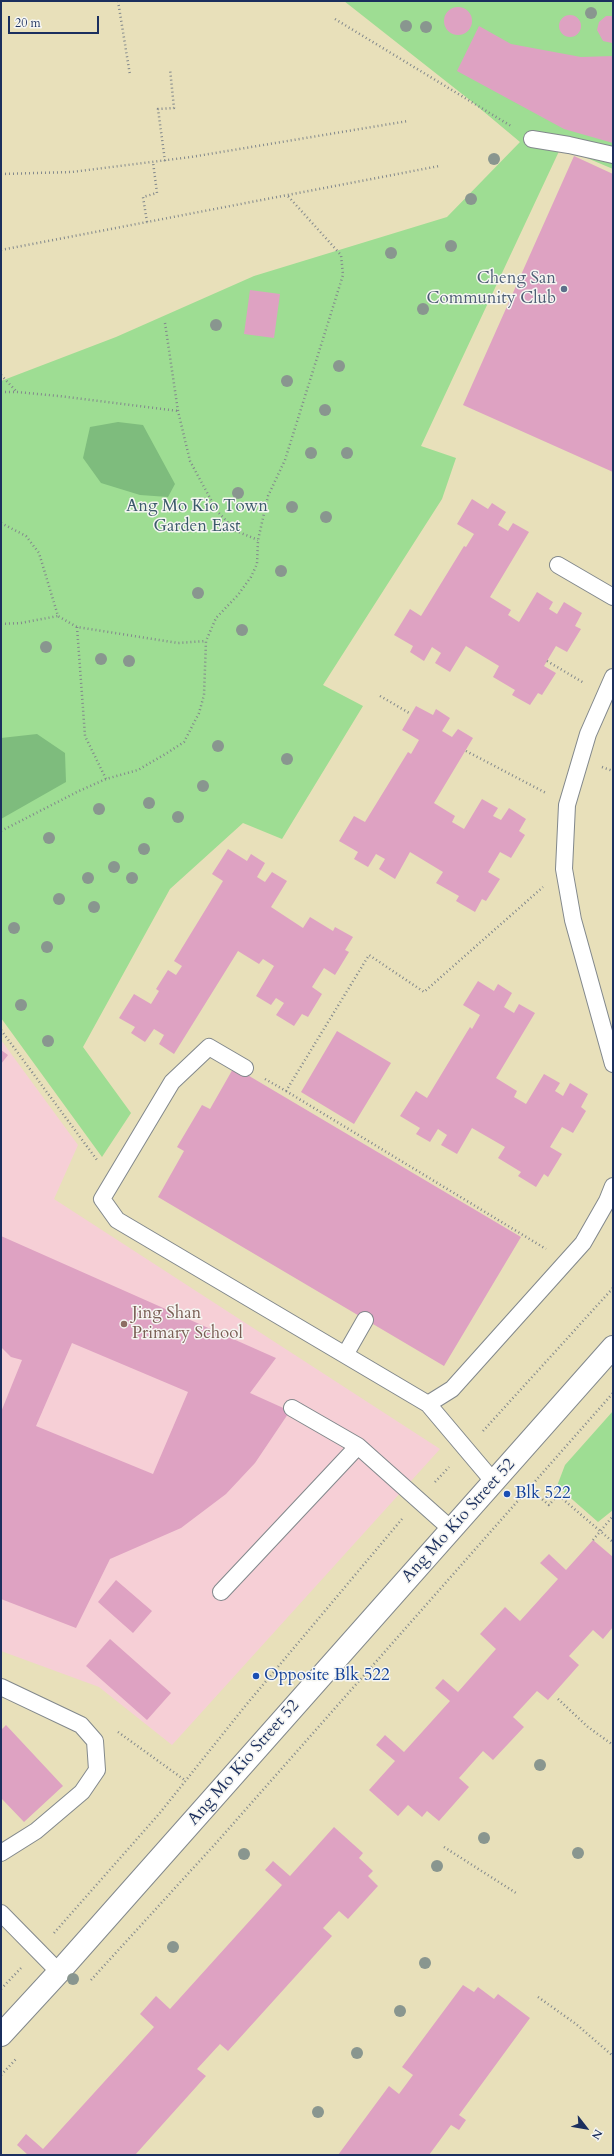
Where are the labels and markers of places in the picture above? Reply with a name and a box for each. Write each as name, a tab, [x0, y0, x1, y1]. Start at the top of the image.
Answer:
place label: Cheng San Community Club	[427, 269, 556, 309]
marker: Cheng San Community Club	[559, 284, 569, 294]
place label: Jing Shan Primary School	[132, 1304, 243, 1344]
marker: Jing Shan Primary School	[119, 1319, 129, 1329]
place label: Blk 522	[515, 1484, 571, 1504]
marker: Blk 522	[502, 1489, 512, 1499]
place label: Opposite Blk 522	[264, 1666, 390, 1686]
marker: Opposite Blk 522	[251, 1671, 261, 1681]

